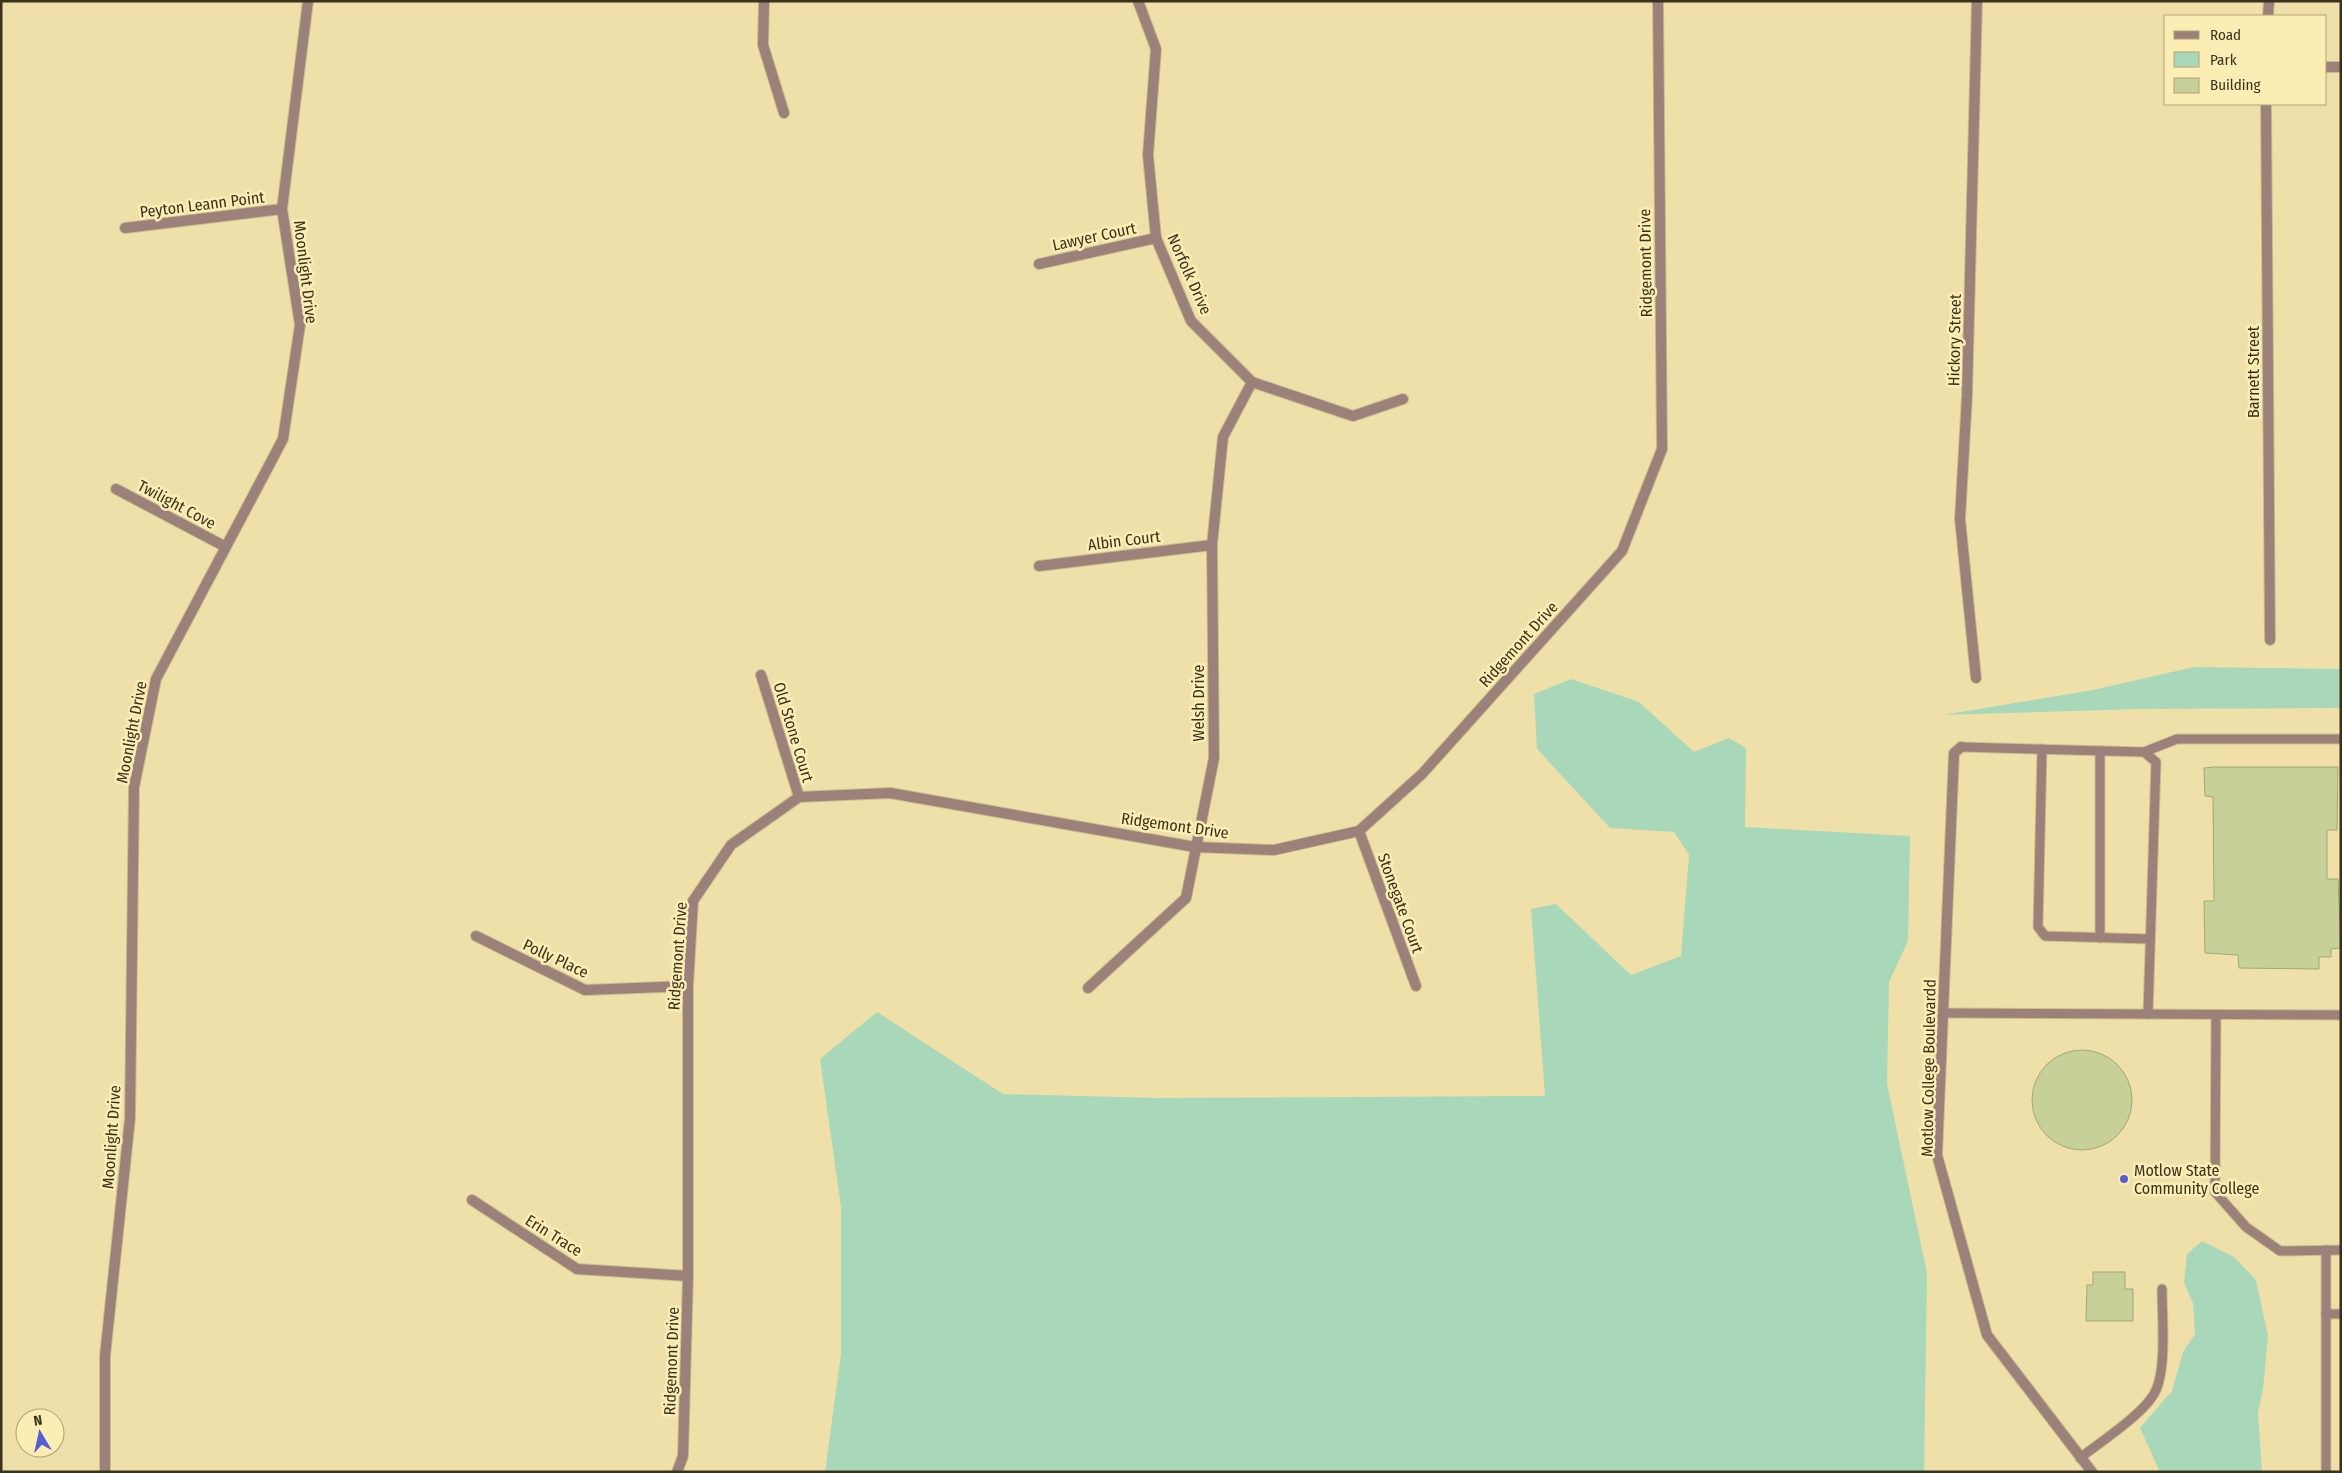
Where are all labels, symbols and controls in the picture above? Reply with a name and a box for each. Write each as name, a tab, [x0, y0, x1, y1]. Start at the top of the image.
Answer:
legend	[2164, 15, 2327, 105]
text: Road	[2210, 26, 2241, 44]
text: Park	[2210, 51, 2237, 69]
text: Building	[2210, 76, 2261, 94]
street label: Peyton Leann Point	[139, 187, 266, 222]
street label: Ridgemont Drive	[1635, 208, 1656, 317]
street label: Lawyer Court	[1051, 218, 1138, 255]
street label: Moonlight Drive	[290, 219, 321, 325]
street label: Norfolk Drive	[1163, 231, 1216, 318]
street label: Hickory Street	[1944, 293, 1965, 386]
street label: Barnett Street	[2244, 325, 2263, 418]
street label: Twilight Cove	[134, 476, 219, 533]
street label: Albin Court	[1087, 527, 1162, 554]
street label: Ridgemont Drive	[1475, 598, 1562, 691]
street label: Welsh Drive	[1189, 664, 1208, 741]
street label: Moonlight Drive	[112, 679, 151, 785]
street label: Old Stone Court	[769, 680, 818, 785]
street label: Ridgemont Drive	[1120, 809, 1230, 842]
street label: Stonegate Court	[1374, 851, 1428, 956]
street label: Ridgemont Drive	[664, 901, 691, 1011]
street label: Polly Place	[520, 935, 592, 982]
street label: Motlow College Boulevardd	[1917, 979, 1940, 1157]
street label: Moonlight Drive	[98, 1085, 125, 1189]
place label: Motlow State Community College	[2134, 1161, 2260, 1198]
marker: Motlow State Community College	[2118, 1173, 2130, 1185]
street label: Erin Trace	[522, 1211, 586, 1260]
street label: Ridgemont Drive	[660, 1306, 683, 1416]
north arrow	[15, 1408, 65, 1458]
text: N	[33, 1412, 44, 1430]

